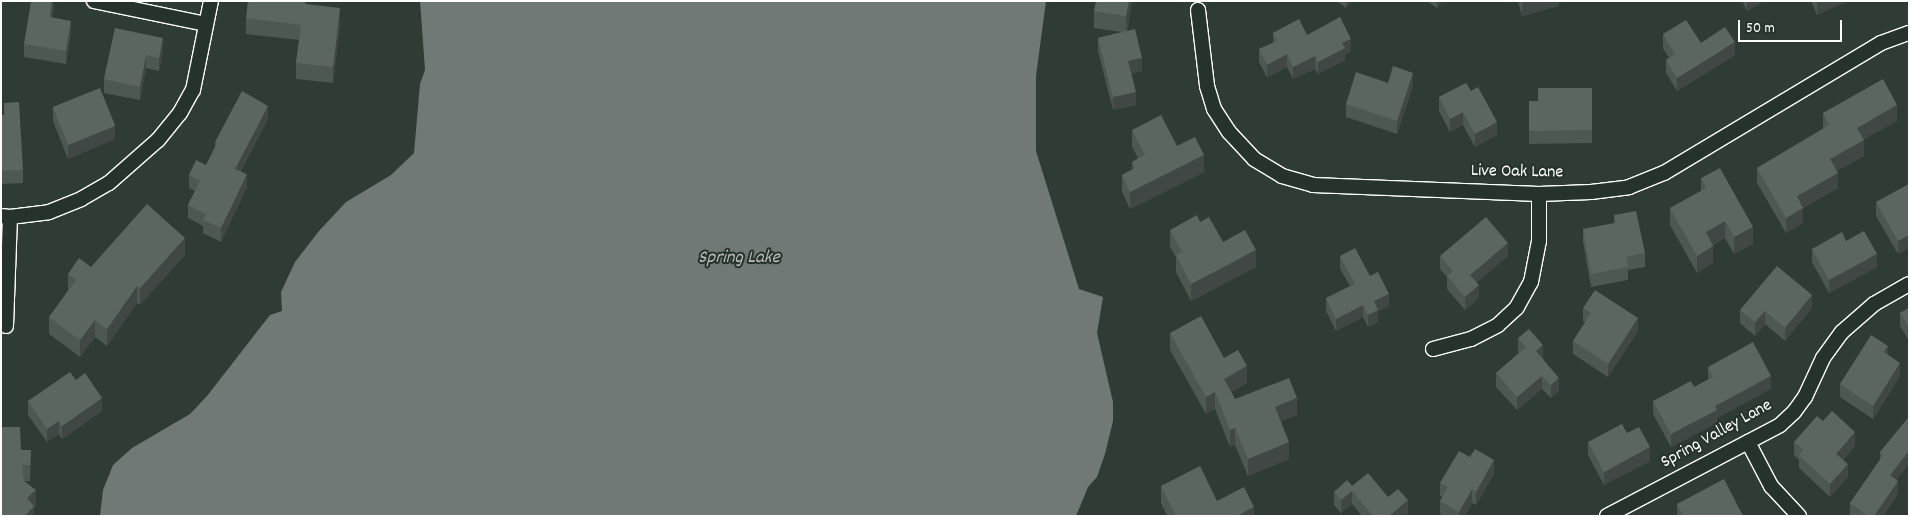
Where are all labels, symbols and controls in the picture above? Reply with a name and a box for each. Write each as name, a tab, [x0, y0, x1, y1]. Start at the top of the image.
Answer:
scale bar	[1740, 10, 1844, 42]
text: 50 m	[1746, 18, 1775, 40]
street label: Live Oak Lane	[1471, 161, 1563, 185]
water label: Spring Lake	[698, 248, 780, 270]
street label: Spring Valley Lane	[1658, 396, 1776, 474]

